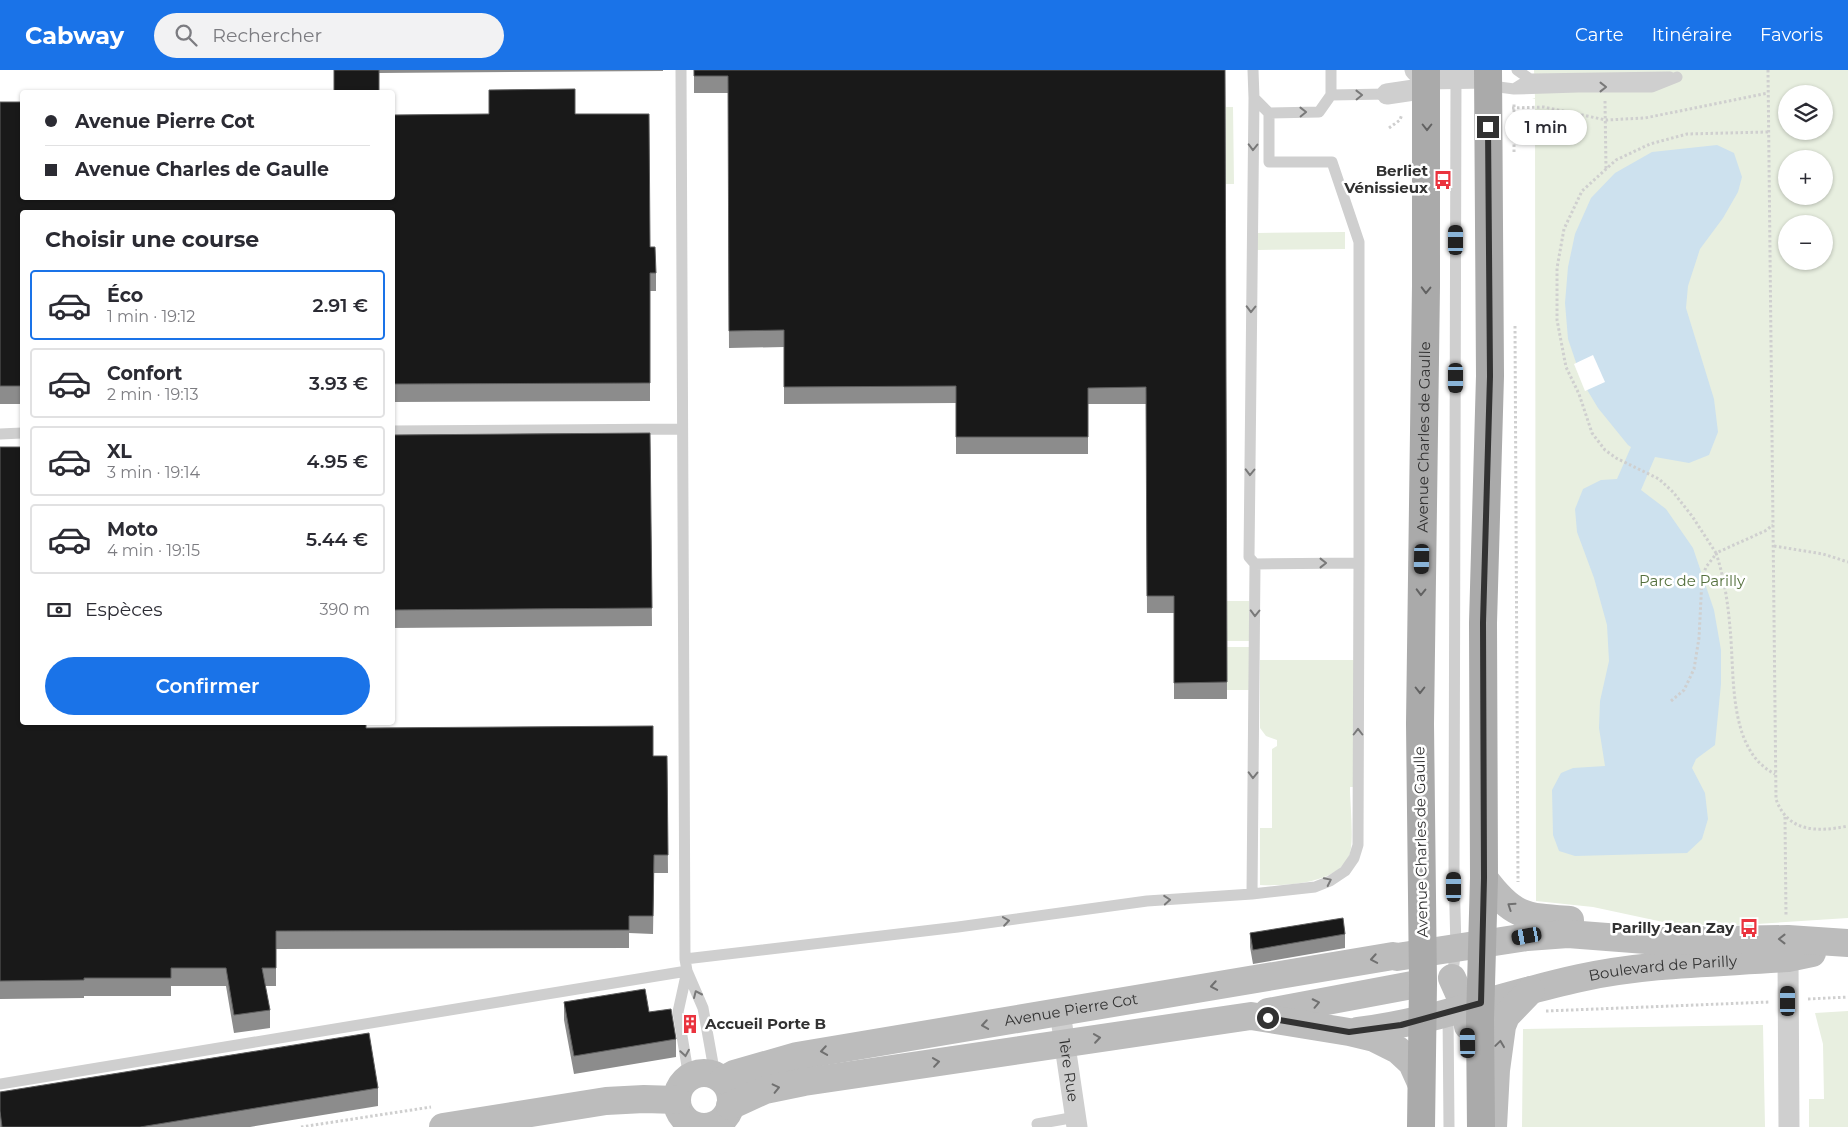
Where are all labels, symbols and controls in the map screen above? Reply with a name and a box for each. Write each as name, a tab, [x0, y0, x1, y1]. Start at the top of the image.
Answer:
search box	[154, 13, 504, 58]
text: Cabway	[25, 21, 124, 50]
icon: search	[172, 21, 200, 49]
text: Rechercher	[212, 24, 322, 47]
text: Carte	[1575, 24, 1624, 46]
text: Itinéraire	[1652, 24, 1732, 46]
text: Favoris	[1760, 24, 1823, 46]
one-way arrow	[1600, 82, 1607, 92]
map controls	[1778, 85, 1833, 270]
button: layers	[1778, 85, 1833, 140]
one-way arrow	[1356, 90, 1363, 100]
one-way arrow	[1300, 107, 1307, 117]
text: Avenue Pierre Cot	[75, 110, 255, 133]
callout: 1 min	[1506, 110, 1588, 144]
route end	[1477, 116, 1499, 138]
text: 1 min	[1525, 118, 1567, 137]
one-way arrow	[1422, 124, 1432, 132]
one-way arrow	[1248, 144, 1258, 151]
button: +	[1778, 150, 1833, 205]
text: Avenue Charles de Gaulle	[75, 158, 329, 181]
place label: Berliet Vénissieux	[1343, 161, 1428, 197]
bus stop icon: Berliet Vénissieux	[1432, 169, 1454, 191]
button: −	[1778, 215, 1833, 270]
car	[1448, 225, 1463, 255]
text: Choisir une course	[45, 226, 259, 253]
icon: car	[47, 283, 92, 328]
text: Éco	[107, 284, 143, 307]
one-way arrow	[1421, 286, 1431, 294]
text: 2.91 €	[312, 294, 368, 317]
one-way arrow	[1246, 306, 1256, 314]
text: 1 min · 19:12	[107, 307, 195, 326]
street label: Avenue Charles de Gaulle	[1413, 341, 1434, 533]
icon: car	[47, 361, 92, 406]
text: Confort	[107, 362, 182, 385]
car	[1448, 363, 1463, 393]
text: 3.93 €	[309, 372, 368, 395]
text: 2 min · 19:13	[107, 385, 199, 404]
icon: car	[47, 439, 92, 484]
text: XL	[107, 440, 132, 463]
text: 4.95 €	[307, 450, 368, 473]
text: 3 min · 19:14	[107, 463, 200, 482]
one-way arrow	[1244, 468, 1255, 476]
icon: car	[47, 517, 92, 562]
text: Moto	[107, 518, 158, 541]
text: 5.44 €	[306, 528, 368, 551]
text: 4 min · 19:15	[107, 541, 200, 560]
car	[1414, 544, 1429, 574]
one-way arrow	[1320, 558, 1327, 568]
park label: Parc de Parilly	[1639, 571, 1746, 590]
one-way arrow	[1416, 589, 1426, 597]
icon: cash	[45, 596, 73, 624]
text: Espèces	[85, 598, 162, 621]
text: 390 m	[319, 600, 370, 619]
one-way arrow	[1249, 609, 1260, 617]
button: Confirmer	[45, 657, 370, 715]
one-way arrow	[1415, 687, 1425, 695]
one-way arrow	[1353, 727, 1363, 735]
street label: Avenue Charles de Gaulle	[1409, 746, 1432, 938]
one-way arrow	[1248, 772, 1258, 779]
car	[1446, 872, 1461, 902]
one-way arrow	[1323, 877, 1332, 887]
one-way arrow	[1163, 895, 1171, 906]
one-way arrow	[1507, 903, 1517, 912]
one-way arrow	[1002, 916, 1010, 926]
bus stop icon: Parilly Jean Zay	[1738, 917, 1760, 939]
place label: Parilly Jean Zay	[1611, 918, 1735, 937]
car	[1510, 926, 1543, 946]
one-way arrow	[1778, 934, 1786, 944]
street label: Boulevard de Parilly	[1587, 951, 1739, 985]
one-way arrow	[1370, 954, 1379, 964]
one-way arrow	[1210, 981, 1218, 991]
car	[1780, 986, 1795, 1016]
street label: Avenue Pierre Cot	[1003, 989, 1139, 1030]
one-way arrow	[692, 990, 703, 999]
one-way arrow	[1312, 998, 1321, 1008]
route start	[1257, 1007, 1279, 1029]
building icon: Accueil Porte B	[679, 1013, 701, 1035]
place label: Accueil Porte B	[704, 1014, 826, 1033]
one-way arrow	[980, 1019, 989, 1029]
car	[1460, 1028, 1475, 1058]
one-way arrow	[1093, 1033, 1101, 1044]
street label: 1ère Rue	[1055, 1038, 1083, 1103]
one-way arrow	[1494, 1039, 1505, 1047]
one-way arrow	[820, 1046, 829, 1056]
one-way arrow	[679, 1049, 690, 1057]
one-way arrow	[932, 1058, 941, 1068]
one-way arrow	[771, 1083, 780, 1094]

